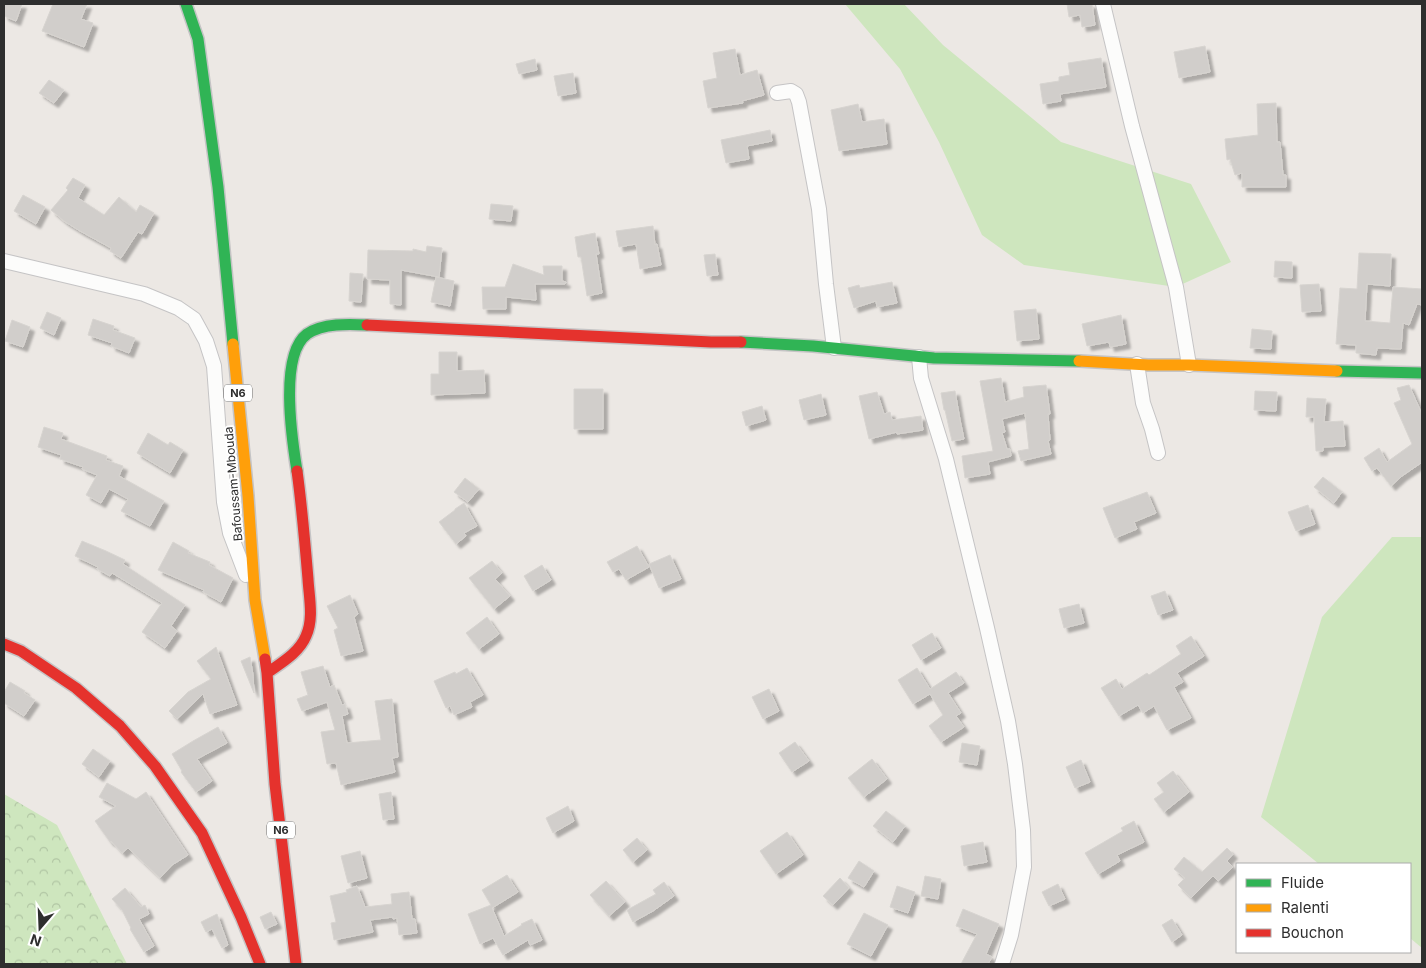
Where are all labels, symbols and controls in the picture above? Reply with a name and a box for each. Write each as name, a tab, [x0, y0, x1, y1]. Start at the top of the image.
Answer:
road number: N6	[224, 384, 252, 402]
street label: Bafoussam-Mbouda	[221, 426, 245, 542]
road number: N6	[267, 822, 295, 838]
legend	[1236, 863, 1411, 953]
text: Fluide	[1281, 873, 1324, 892]
text: Ralenti	[1281, 898, 1329, 917]
north arrow	[15, 903, 65, 953]
text: Bouchon	[1281, 923, 1344, 942]
text: N	[28, 931, 43, 951]

